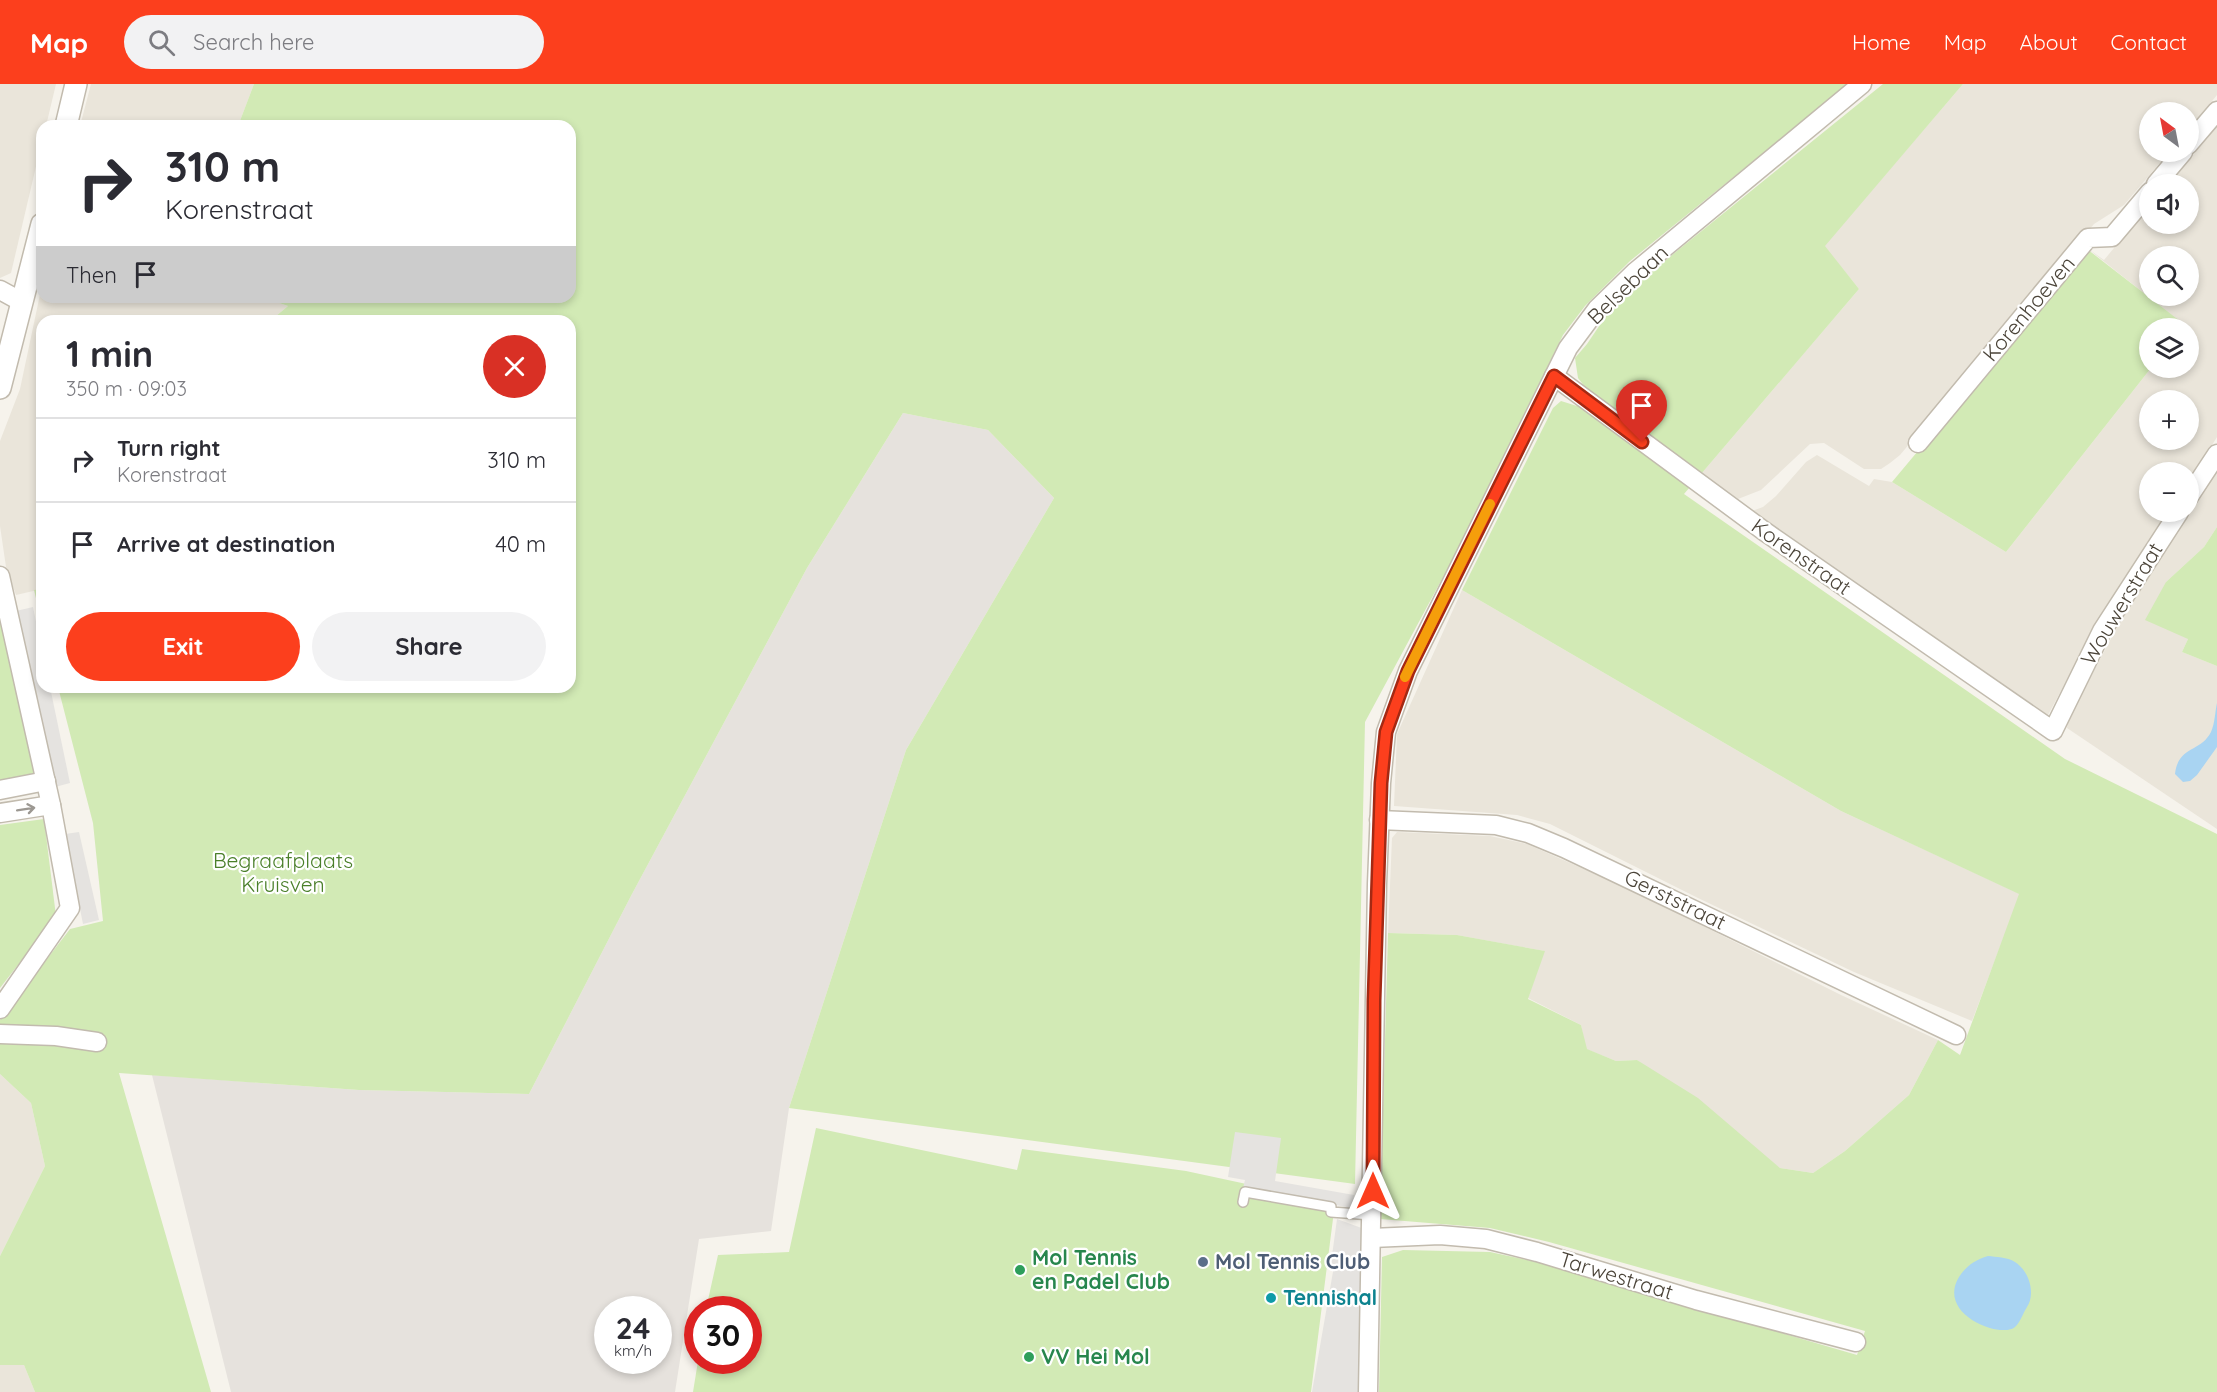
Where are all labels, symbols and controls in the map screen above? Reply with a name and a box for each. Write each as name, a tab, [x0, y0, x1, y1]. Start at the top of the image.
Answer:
search box	[124, 15, 544, 69]
text: Map	[30, 25, 88, 60]
icon: search	[145, 26, 178, 59]
text: Search here	[193, 28, 315, 56]
text: Home	[1852, 29, 1911, 55]
text: Map	[1944, 29, 1987, 55]
text: About	[2020, 29, 2078, 55]
text: Contact	[2111, 29, 2187, 55]
north arrow	[2139, 102, 2199, 162]
map controls	[2139, 102, 2199, 522]
text: 310 m	[165, 140, 280, 193]
icon: right	[66, 144, 144, 222]
button: sound	[2139, 174, 2199, 234]
text: Korenstraat	[165, 192, 314, 226]
street label: Belsebaan	[1581, 239, 1673, 329]
button: search	[2139, 246, 2199, 306]
street label: Korenhoeven	[1977, 250, 2080, 366]
icon: arrive	[129, 258, 162, 291]
text: Then	[66, 261, 117, 289]
button: layers	[2139, 318, 2199, 378]
text: 1 min	[66, 331, 153, 376]
button: close	[483, 335, 546, 398]
text: 350 m · 09:03	[66, 376, 187, 401]
pin	[1616, 380, 1667, 442]
icon: arrive	[1625, 389, 1658, 422]
button: +	[2139, 390, 2199, 450]
text: Turn right	[117, 434, 221, 462]
icon: right	[66, 444, 99, 477]
text: 310 m	[487, 446, 546, 474]
text: Korenstraat	[117, 462, 227, 487]
button: −	[2139, 462, 2199, 522]
street label: Korenstraat	[1747, 512, 1856, 600]
icon: arrive	[66, 528, 99, 561]
text: Arrive at destination	[117, 530, 335, 558]
text: 40 m	[495, 530, 546, 558]
street label: Wouwerstraat	[2074, 538, 2168, 669]
button: Exit	[66, 612, 300, 681]
button: Share	[312, 612, 546, 681]
one-way arrow	[15, 803, 35, 814]
park label: Begraafplaats Kruisven	[213, 847, 353, 897]
street label: Gerststraat	[1621, 863, 1730, 935]
position arrow	[1341, 1159, 1405, 1223]
place label: Mol Tennis en Padel Club	[1032, 1244, 1170, 1294]
street label: Tarwestraat	[1556, 1245, 1676, 1305]
place label: Mol Tennis Club	[1215, 1248, 1370, 1274]
marker: Mol Tennis Club	[1196, 1255, 1210, 1269]
marker: Mol Tennis en Padel Club	[1013, 1263, 1027, 1277]
place label: Tennishal	[1283, 1284, 1377, 1310]
marker: Tennishal	[1264, 1291, 1278, 1305]
speed limit sign: 30	[684, 1296, 762, 1374]
text: 24	[616, 1309, 650, 1347]
text: km/h	[614, 1341, 652, 1360]
place label: VV Hei Mol	[1041, 1343, 1150, 1369]
marker: VV Hei Mol	[1022, 1350, 1036, 1364]

